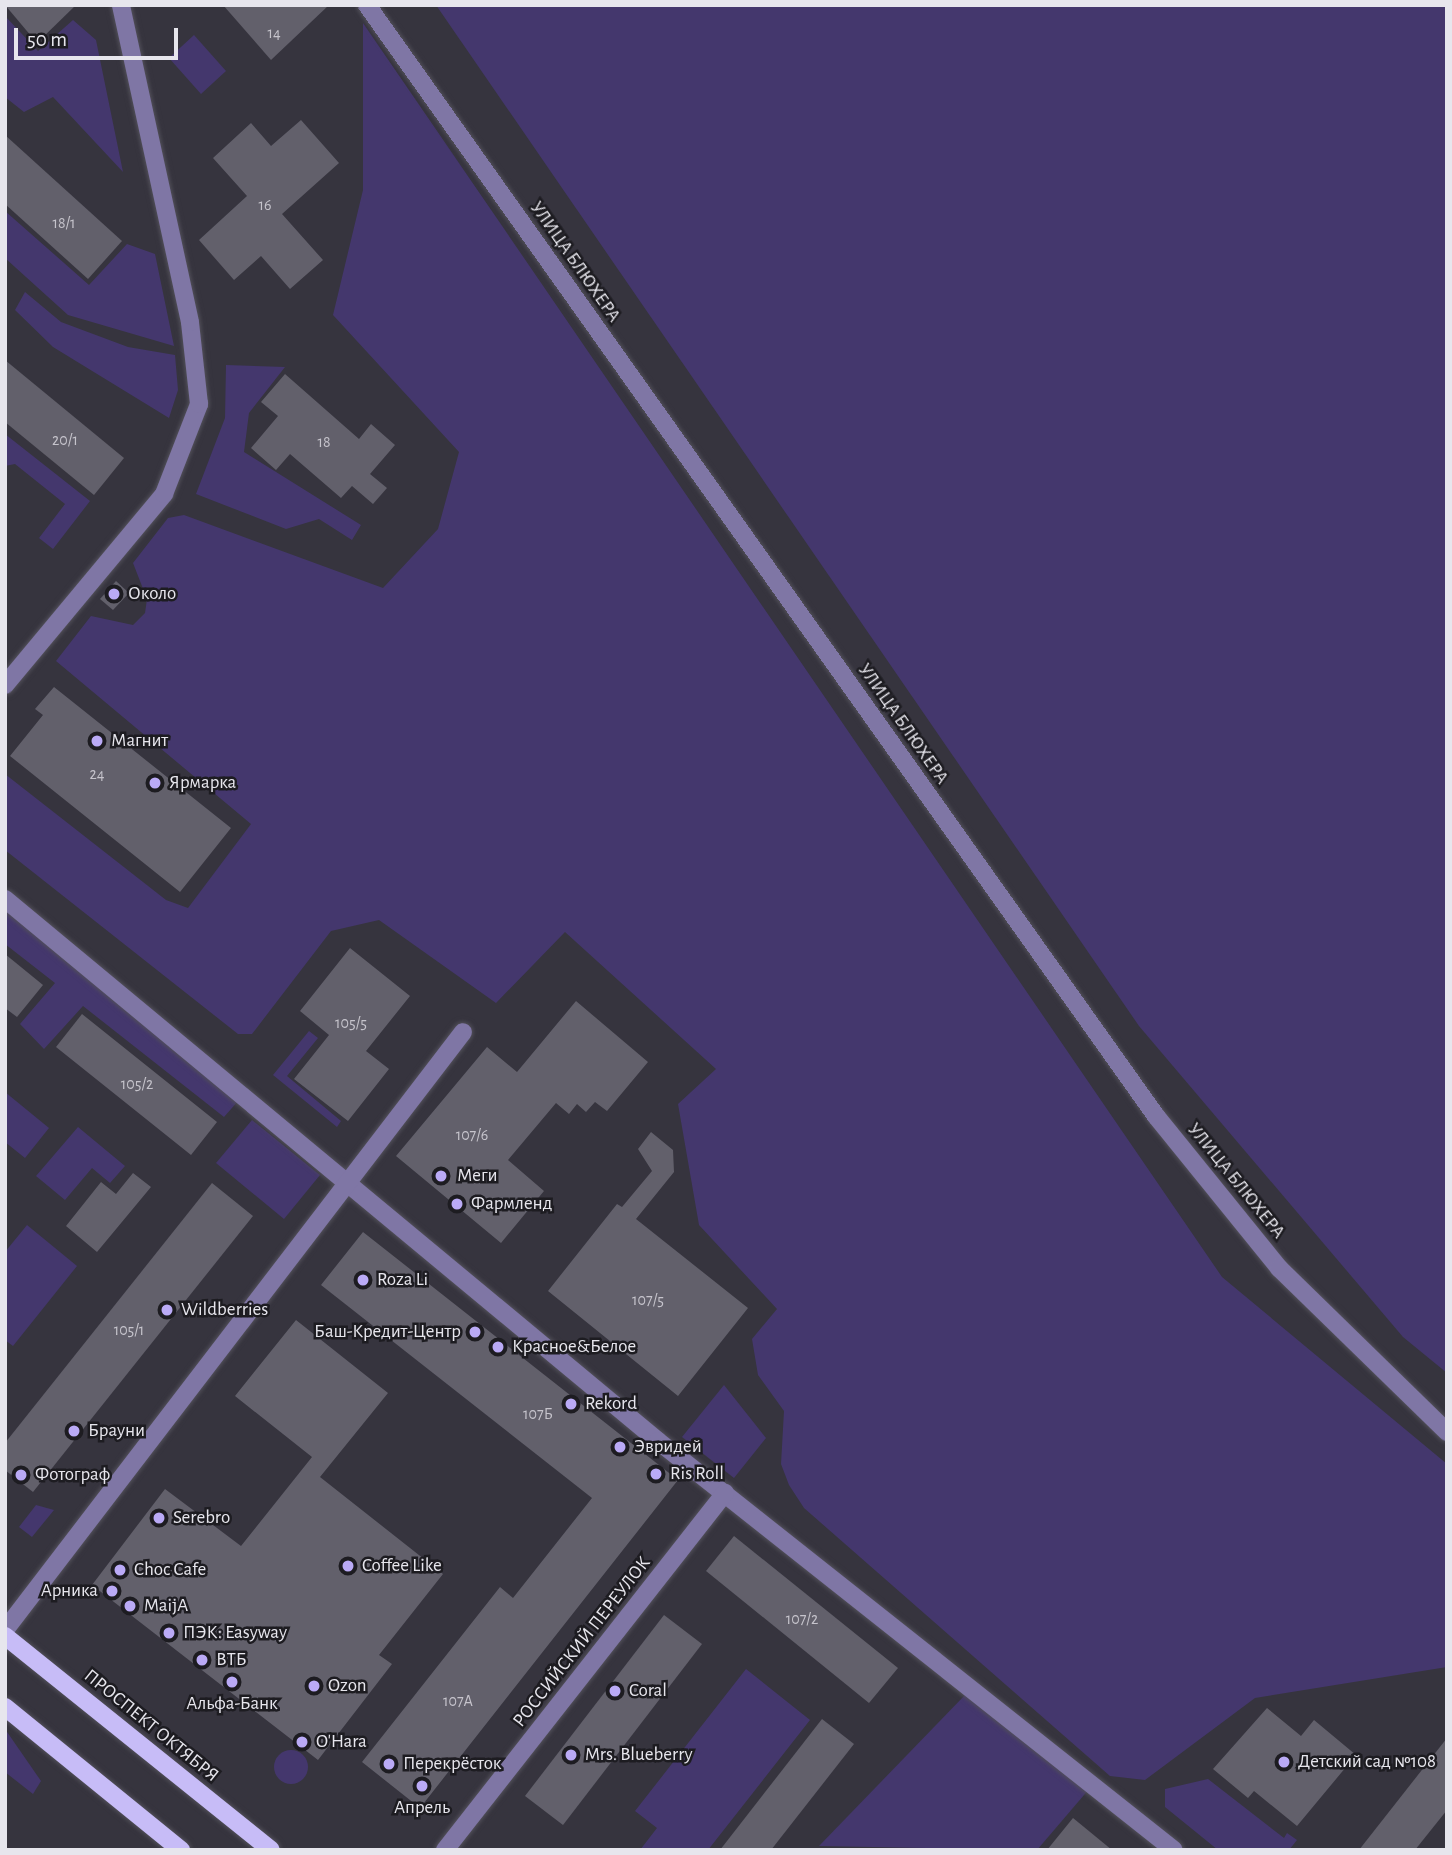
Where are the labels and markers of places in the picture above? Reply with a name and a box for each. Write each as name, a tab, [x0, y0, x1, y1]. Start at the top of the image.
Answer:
place label: Около	[128, 583, 176, 605]
marker: Около	[106, 586, 122, 602]
place label: Магнит	[111, 730, 168, 752]
marker: Магнит	[89, 733, 105, 749]
place label: Ярмарка	[169, 772, 236, 794]
marker: Ярмарка	[147, 775, 163, 791]
place label: Меги	[457, 1165, 498, 1187]
marker: Меги	[431, 1166, 451, 1186]
place label: Фармленд	[471, 1193, 552, 1215]
marker: Фармленд	[449, 1196, 465, 1212]
place label: Roza Li	[377, 1269, 428, 1291]
marker: Roza Li	[355, 1272, 371, 1288]
place label: Wildberries	[181, 1299, 268, 1321]
marker: Wildberries	[159, 1302, 175, 1318]
place label: Баш-Кредит-Центр	[314, 1321, 461, 1343]
marker: Баш-Кредит-Центр	[467, 1324, 483, 1340]
place label: Красное&Белое	[512, 1336, 636, 1358]
marker: Красное&Белое	[490, 1339, 506, 1355]
place label: Rekord	[585, 1393, 637, 1415]
marker: Rekord	[563, 1396, 579, 1412]
place label: Брауни	[88, 1420, 145, 1442]
marker: Брауни	[66, 1423, 82, 1439]
place label: Эвридей	[634, 1436, 702, 1458]
marker: Эвридей	[612, 1439, 628, 1455]
place label: Ris Roll	[670, 1463, 724, 1485]
place label: Фотограф	[35, 1464, 110, 1486]
marker: Ris Roll	[648, 1466, 664, 1482]
marker: Фотограф	[13, 1467, 29, 1483]
place label: Serebro	[173, 1507, 230, 1529]
marker: Serebro	[151, 1510, 167, 1526]
place label: Coffee Like	[362, 1555, 442, 1577]
marker: Coffee Like	[340, 1558, 356, 1574]
place label: Choc Cafe	[134, 1559, 206, 1581]
marker: Choc Cafe	[112, 1562, 128, 1578]
place label: Арника	[41, 1580, 98, 1602]
marker: Арника	[104, 1583, 120, 1599]
place label: MaijA	[144, 1595, 188, 1617]
marker: MaijA	[122, 1598, 138, 1614]
place label: ПЭК: Easyway	[183, 1622, 287, 1644]
marker: ПЭК: Easyway	[161, 1625, 177, 1641]
place label: ВТБ	[216, 1649, 247, 1671]
marker: ВТБ	[194, 1652, 210, 1668]
marker: Альфа-Банк	[224, 1674, 240, 1690]
place label: Ozon	[328, 1675, 367, 1697]
marker: Ozon	[306, 1678, 322, 1694]
place label: Coral	[629, 1680, 667, 1702]
marker: Coral	[607, 1683, 623, 1699]
place label: Альфа-Банк	[186, 1693, 278, 1715]
place label: O'Hara	[316, 1731, 367, 1753]
marker: O'Hara	[294, 1734, 310, 1750]
place label: Mrs. Blueberry	[585, 1744, 693, 1766]
marker: Mrs. Blueberry	[563, 1747, 579, 1763]
place label: Детский сад №108	[1298, 1751, 1436, 1773]
place label: Перекрёсток	[403, 1753, 501, 1775]
marker: Детский сад №108	[1276, 1754, 1292, 1770]
marker: Перекрёсток	[381, 1756, 397, 1772]
marker: Апрель	[414, 1778, 430, 1794]
place label: Апрель	[394, 1797, 450, 1819]

